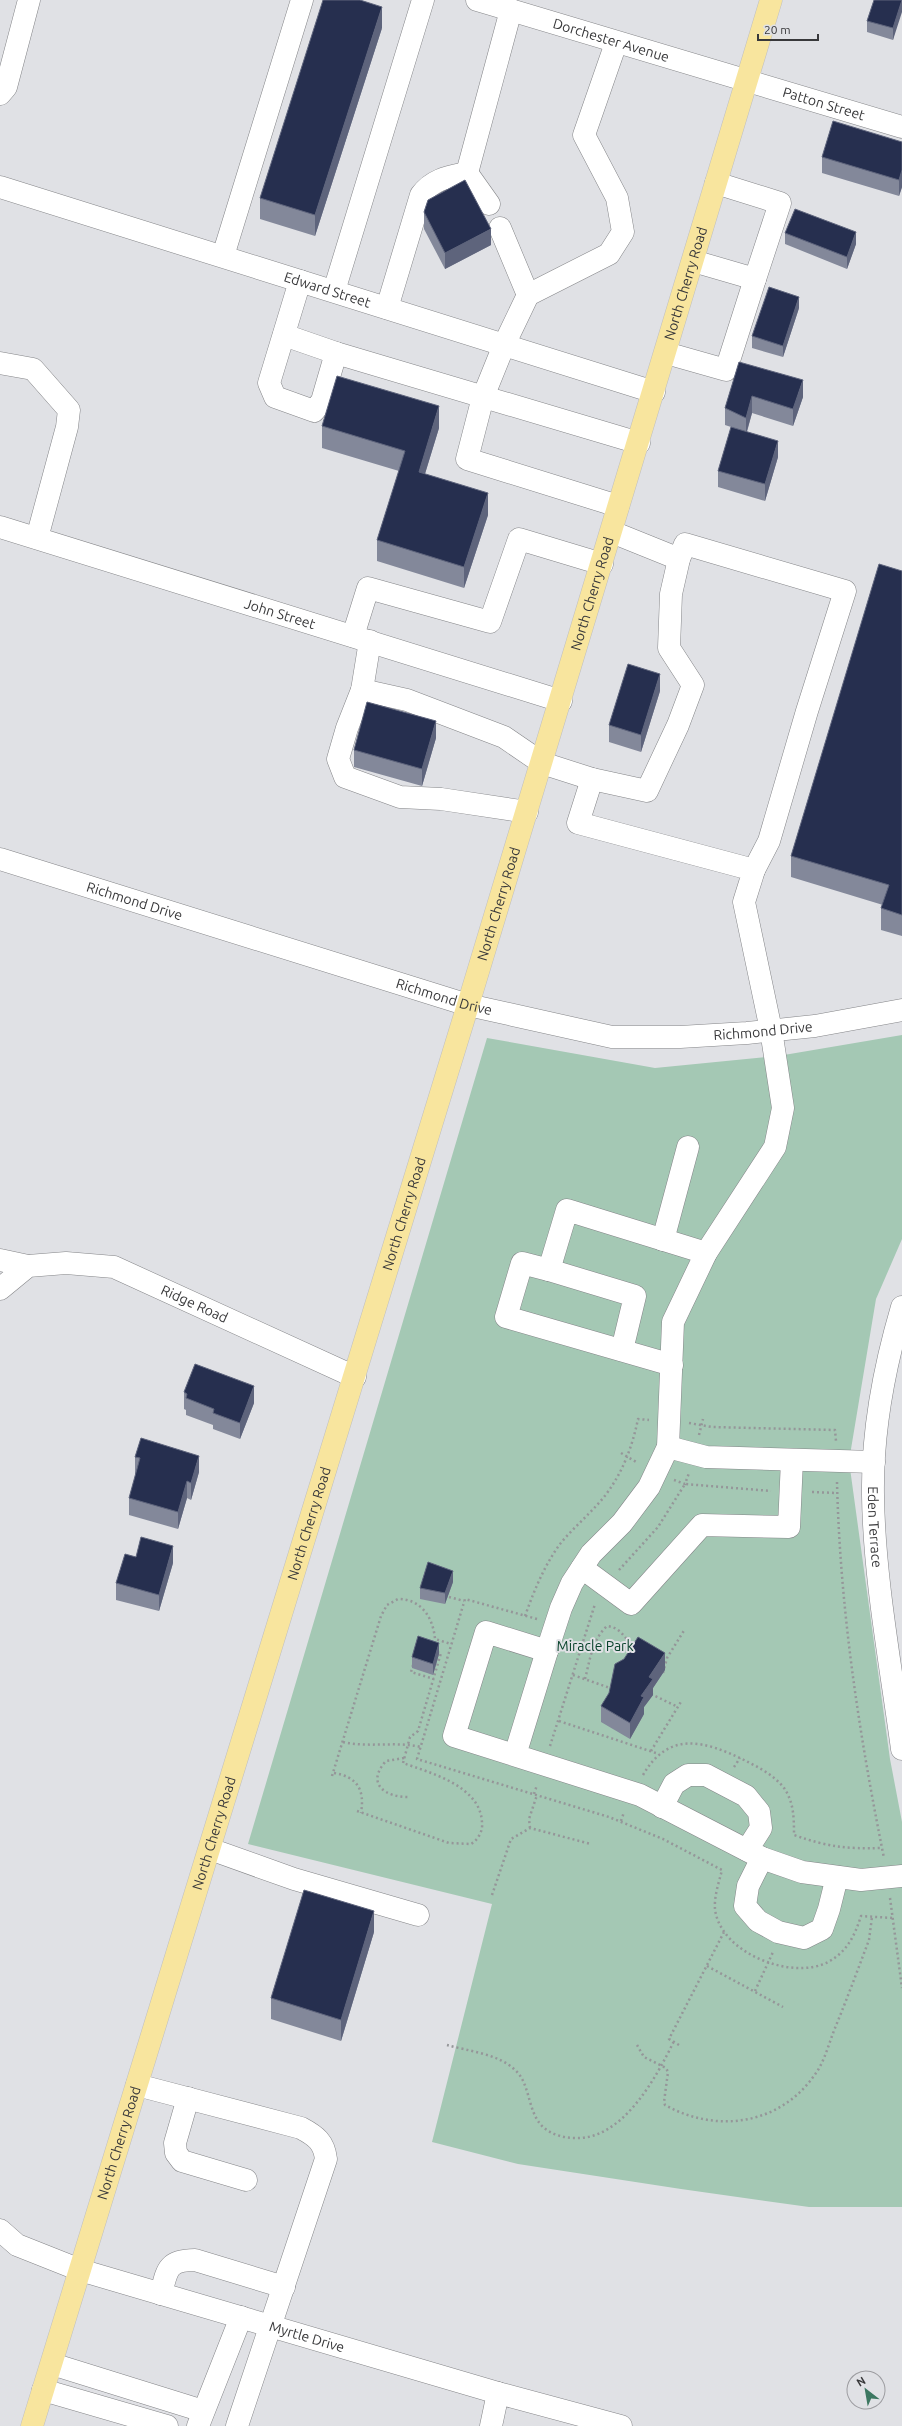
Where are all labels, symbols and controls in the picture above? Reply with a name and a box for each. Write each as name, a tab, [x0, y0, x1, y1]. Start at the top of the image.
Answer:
street label: Dorchester Avenue	[551, 15, 671, 65]
scale bar	[758, 16, 818, 42]
text: 20 m	[764, 23, 791, 36]
street label: Patton Street	[781, 84, 867, 124]
street label: North Cherry Road	[661, 225, 710, 342]
street label: Edward Street	[282, 269, 373, 311]
street label: North Cherry Road	[567, 535, 617, 652]
street label: John Street	[242, 595, 318, 632]
street label: North Cherry Road	[474, 845, 523, 963]
street label: Richmond Drive	[85, 879, 184, 923]
street label: Richmond Drive	[394, 975, 494, 1018]
street label: Richmond Drive	[713, 1018, 813, 1043]
street label: North Cherry Road	[379, 1155, 429, 1272]
street label: Ridge Road	[159, 1282, 230, 1326]
street label: North Cherry Road	[284, 1465, 334, 1582]
street label: Eden Terrace	[865, 1486, 885, 1569]
park label: Miracle Park	[557, 1638, 634, 1654]
street label: North Cherry Road	[189, 1775, 239, 1892]
street label: North Cherry Road	[94, 2084, 144, 2202]
street label: Myrtle Drive	[267, 2318, 346, 2355]
north arrow	[846, 2370, 886, 2410]
text: N	[854, 2374, 867, 2389]

